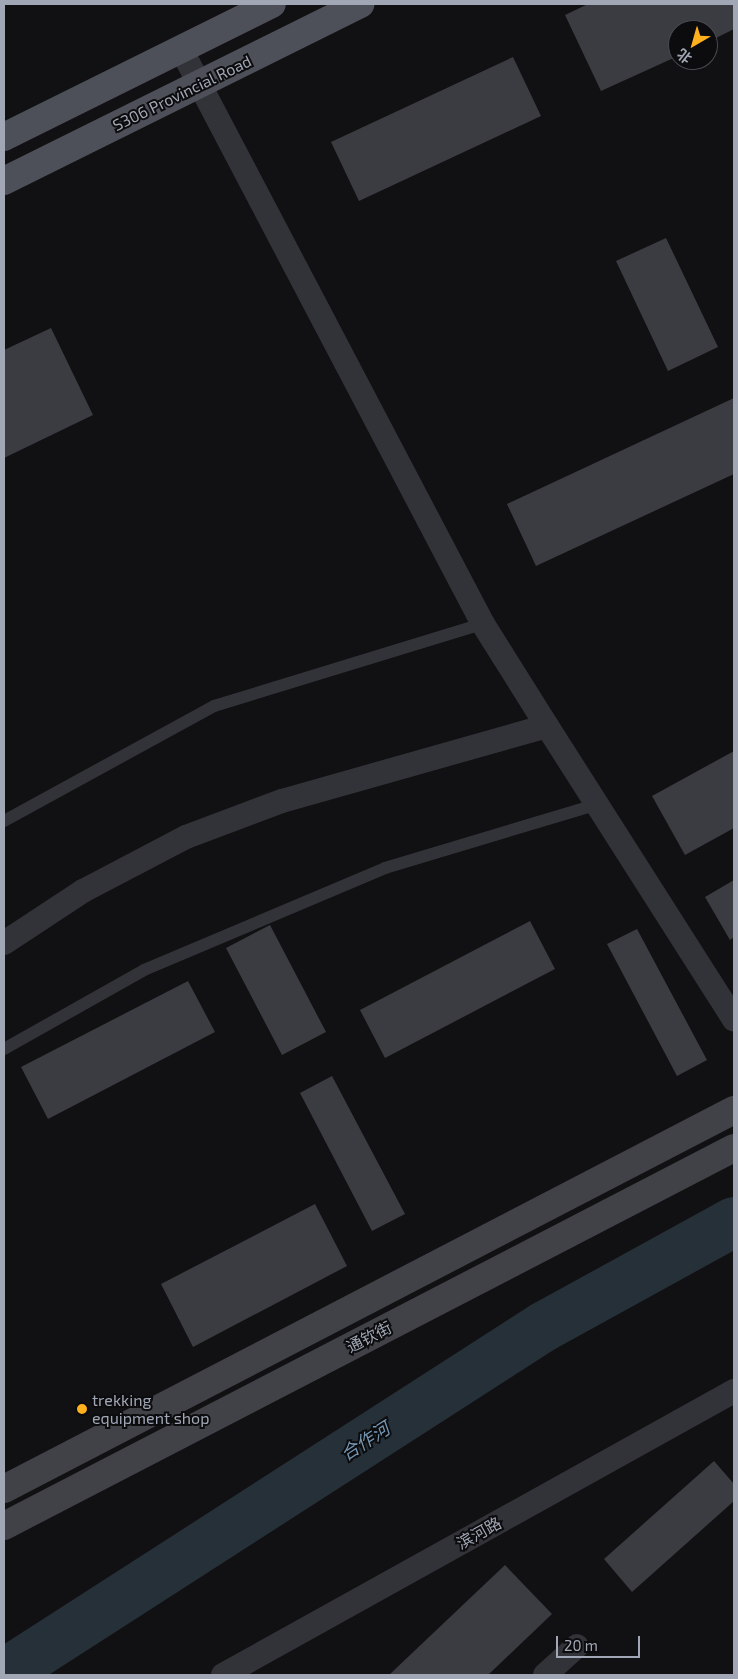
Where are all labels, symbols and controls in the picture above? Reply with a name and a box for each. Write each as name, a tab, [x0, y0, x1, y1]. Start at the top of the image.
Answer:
north arrow	[668, 20, 718, 70]
text: 北	[673, 45, 695, 67]
street label: S306 Provincial Road	[109, 51, 255, 135]
street label: 通钦街	[343, 1318, 395, 1356]
place label: trekking equipment shop	[92, 1390, 209, 1428]
marker: trekking equipment shop	[76, 1403, 88, 1415]
water label: 合作河	[336, 1417, 394, 1465]
street label: 滨河路	[453, 1513, 505, 1553]
scale bar	[558, 1626, 642, 1658]
text: 20 m	[564, 1636, 598, 1654]

